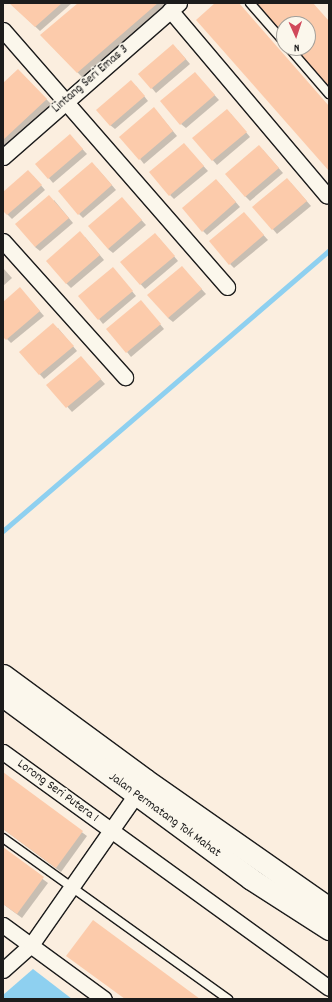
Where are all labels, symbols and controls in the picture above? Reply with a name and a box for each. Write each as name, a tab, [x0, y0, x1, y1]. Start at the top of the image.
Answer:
north arrow	[276, 16, 316, 56]
text: N	[293, 39, 300, 55]
street label: Lintang Seri Emas 3	[50, 43, 132, 117]
street label: Lorong Seri Putera 1	[13, 757, 101, 827]
street label: Jalan Permatang Tok Mahat	[105, 770, 223, 862]

